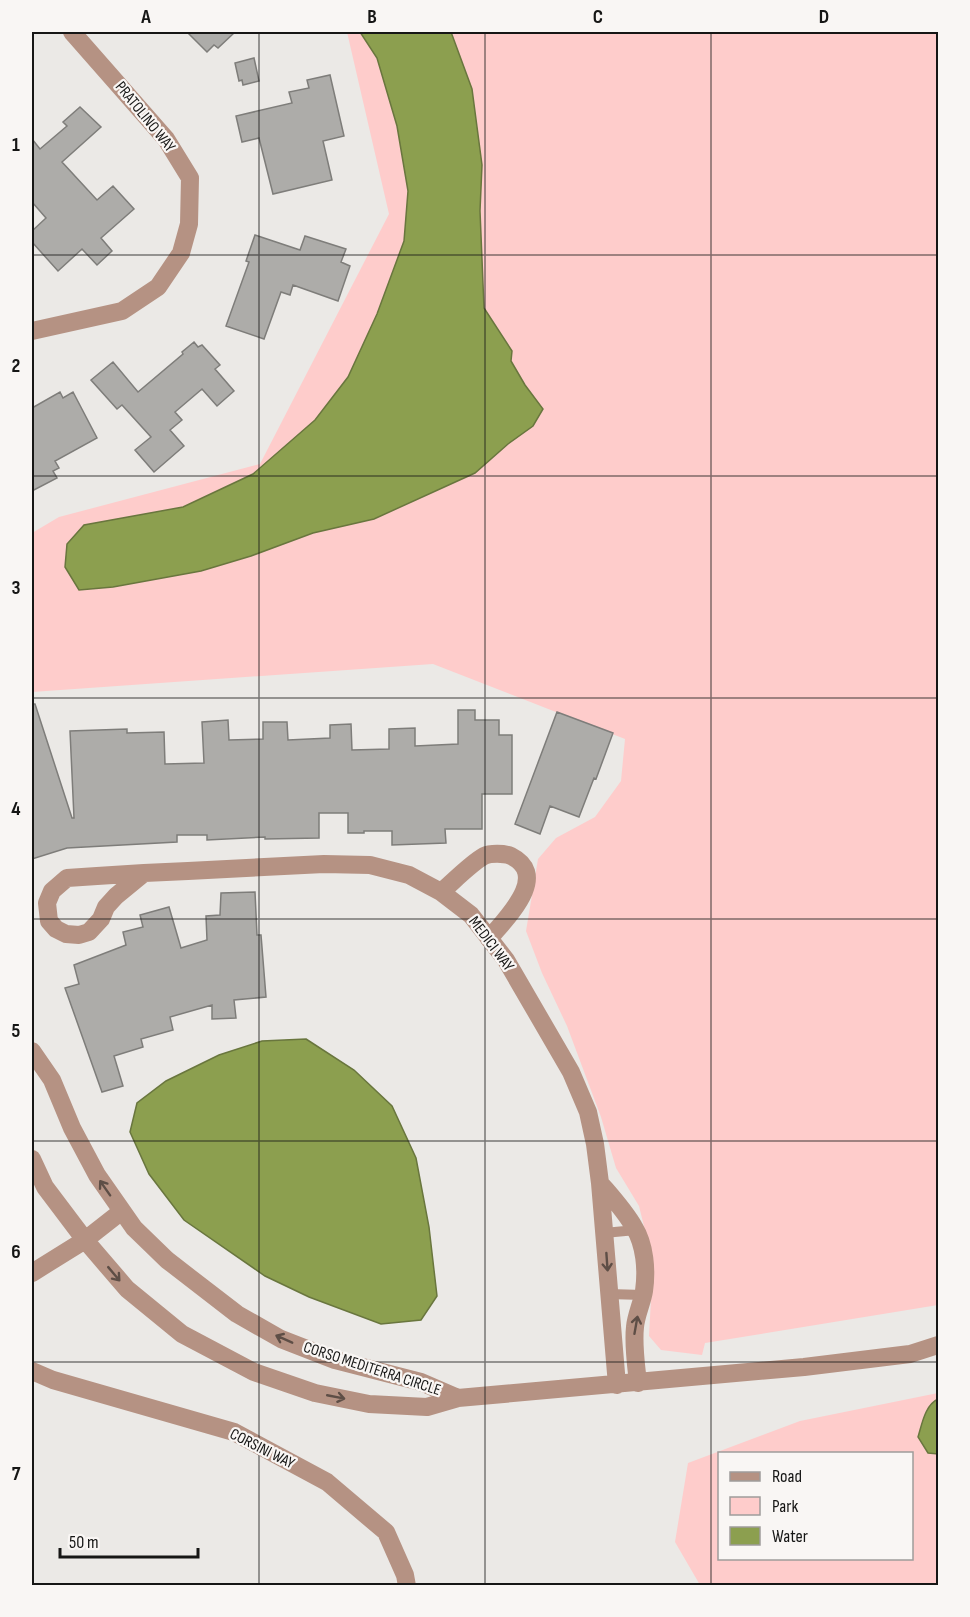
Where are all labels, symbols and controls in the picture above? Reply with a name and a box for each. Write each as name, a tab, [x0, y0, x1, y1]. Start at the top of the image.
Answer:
text: A	[140, 5, 151, 29]
text: B	[367, 5, 377, 29]
text: C	[593, 5, 603, 29]
text: D	[819, 5, 829, 29]
street label: PRATOLINO WAY	[111, 78, 179, 156]
text: 1	[12, 133, 20, 157]
text: 2	[12, 354, 20, 378]
text: 3	[12, 576, 21, 600]
text: 4	[11, 797, 21, 821]
street label: MEDICI WAY	[464, 913, 518, 975]
text: 5	[12, 1019, 21, 1043]
one-way arrow	[99, 1180, 111, 1196]
text: 6	[11, 1240, 21, 1264]
one-way arrow	[602, 1252, 613, 1272]
one-way arrow	[107, 1266, 121, 1281]
one-way arrow	[631, 1315, 642, 1335]
one-way arrow	[275, 1333, 293, 1345]
street label: CORSO MEDITERRA CIRCLE	[301, 1338, 443, 1400]
one-way arrow	[326, 1392, 345, 1403]
street label: CORSINI WAY	[227, 1425, 298, 1473]
legend	[718, 1452, 913, 1560]
text: 7	[12, 1462, 21, 1486]
text: Road	[772, 1466, 802, 1487]
text: Park	[772, 1496, 798, 1517]
scale bar	[60, 1521, 198, 1559]
text: Water	[772, 1526, 808, 1547]
text: 50 m	[69, 1532, 99, 1553]

